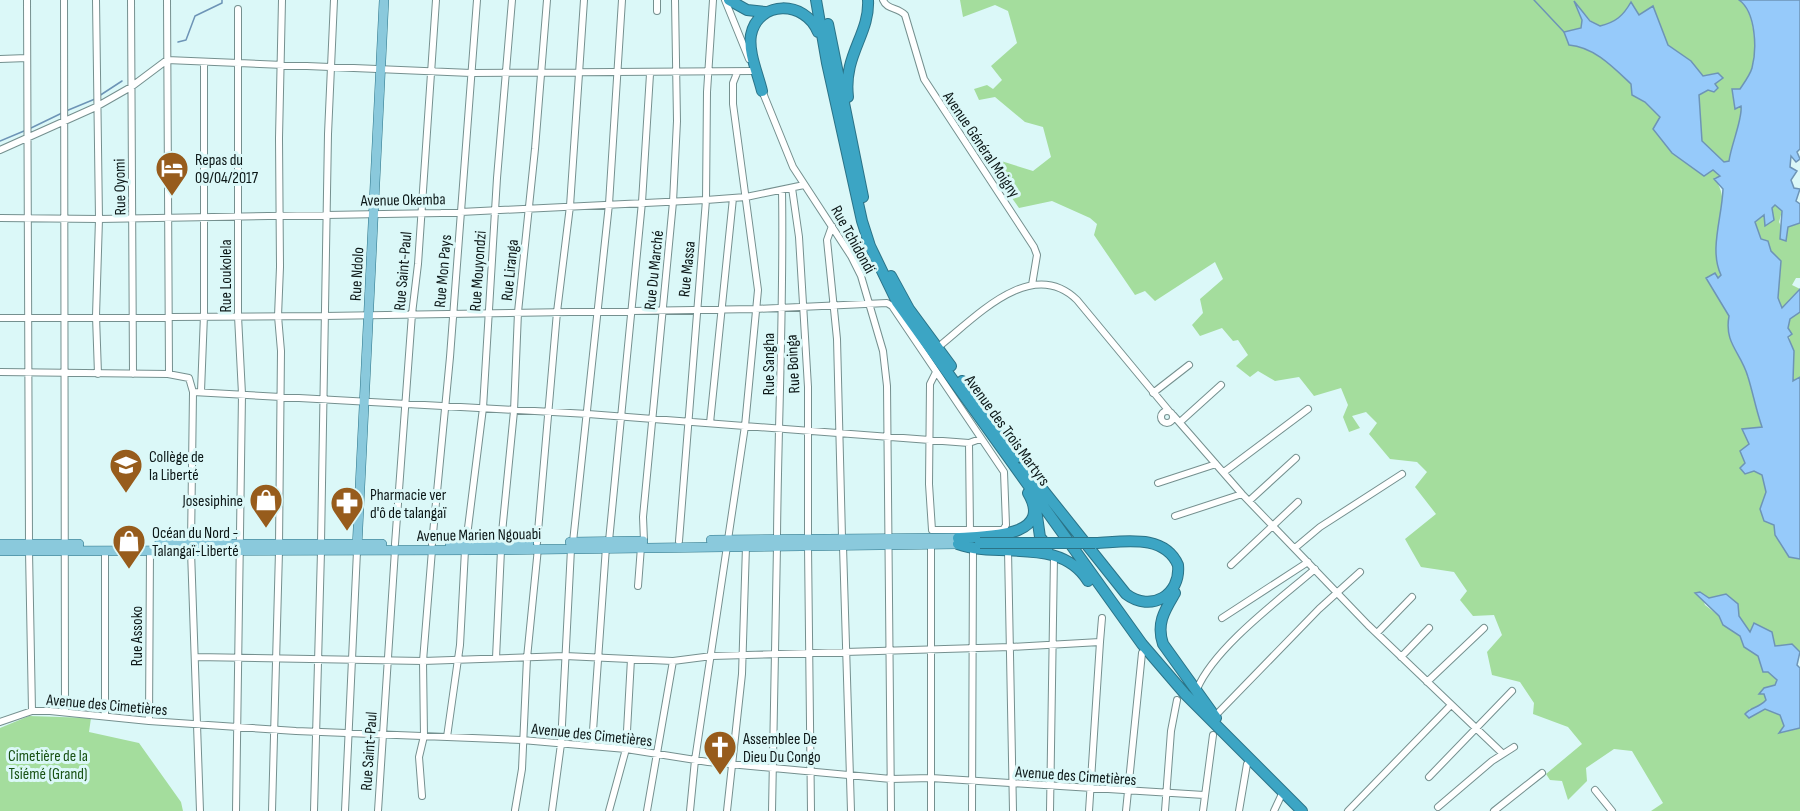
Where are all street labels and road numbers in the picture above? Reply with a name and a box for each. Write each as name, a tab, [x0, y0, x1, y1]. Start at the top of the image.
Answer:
street label: Avenue Général Moigny	[938, 87, 1023, 202]
street label: Rue Oyomi	[111, 158, 130, 216]
street label: Avenue Okemba	[359, 190, 446, 211]
street label: Rue Tchidondi	[826, 203, 879, 277]
street label: Rue Du Marché	[641, 229, 668, 311]
street label: Rue Mouyondzi	[466, 230, 491, 312]
street label: Rue Saint-Paul	[391, 231, 416, 311]
street label: Rue Mon Pays	[431, 234, 456, 308]
street label: Rue Loukolela	[217, 239, 236, 313]
street label: Rue Liranga	[498, 239, 523, 302]
street label: Rue Massa	[675, 240, 700, 298]
street label: Rue Ndolo	[347, 247, 368, 302]
street label: Rue Sangha	[760, 333, 779, 395]
street label: Rue Boinga	[782, 334, 805, 394]
street label: Avenue des Trois Martyrs	[960, 371, 1053, 490]
street label: Avenue Marien Ngouabi	[416, 525, 541, 546]
street label: Rue Assoko	[128, 606, 147, 666]
street label: Avenue des Cimetières	[45, 691, 168, 720]
street label: Rue Saint-Paul	[357, 711, 382, 791]
street label: Avenue des Cimetières	[530, 720, 653, 751]
street label: Avenue des Cimetières	[1014, 763, 1137, 790]

